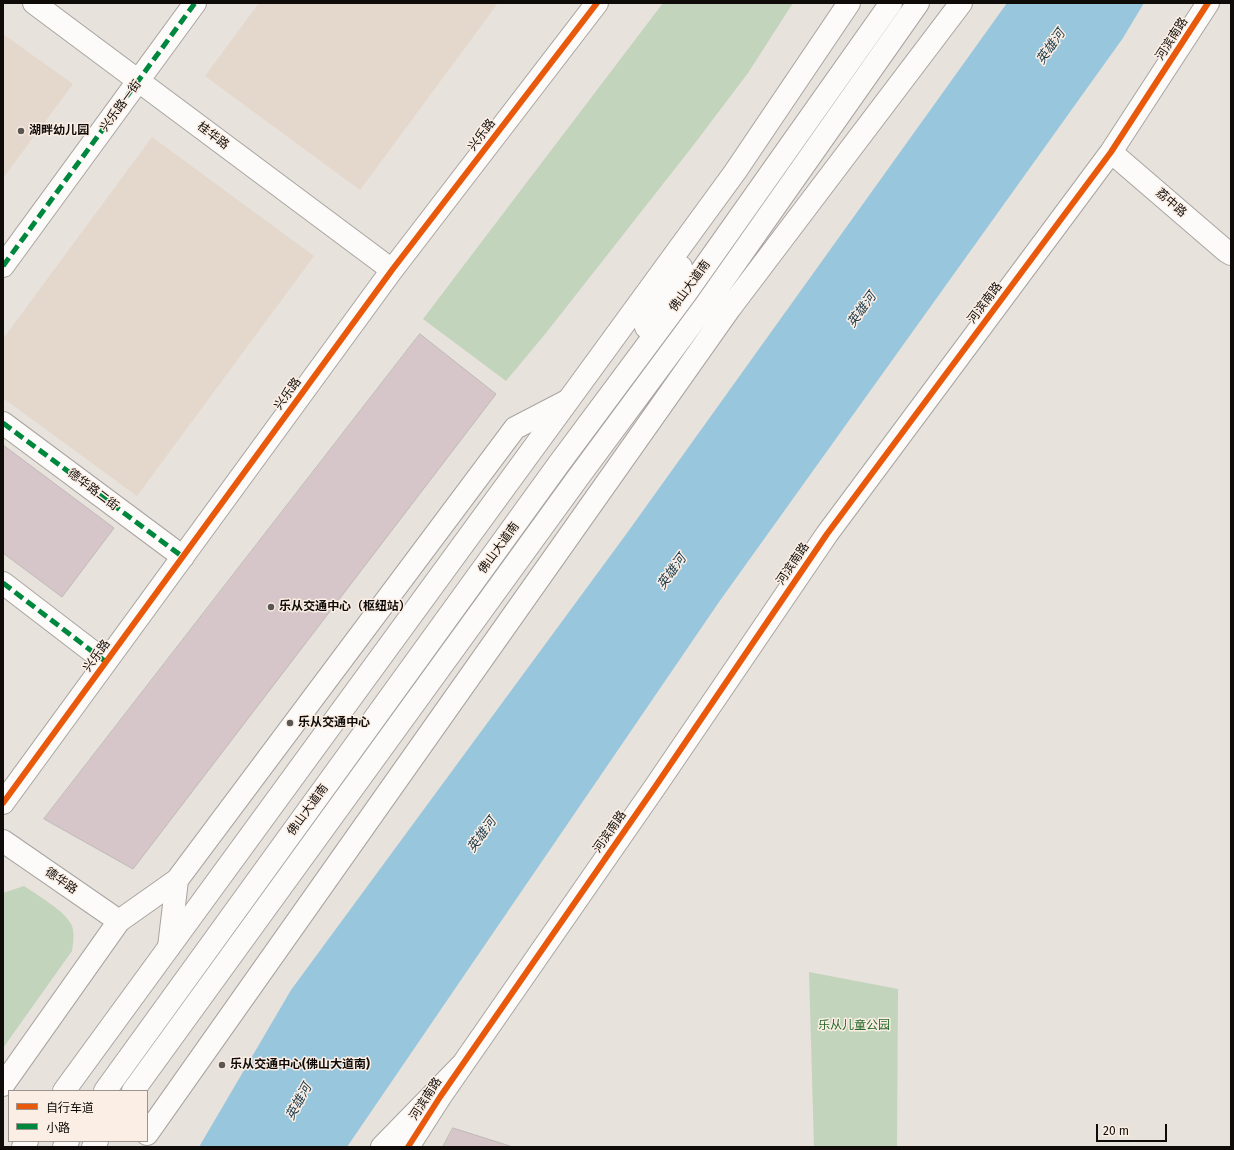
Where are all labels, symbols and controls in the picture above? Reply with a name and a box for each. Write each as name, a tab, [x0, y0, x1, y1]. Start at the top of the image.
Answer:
street label: 河滨南路	[1153, 15, 1191, 63]
water label: 英雄河	[1033, 27, 1069, 67]
street label: 兴乐路一街	[98, 77, 144, 135]
street label: 兴乐路	[465, 116, 499, 154]
street label: 桂华路	[194, 119, 232, 153]
place label: 湖畔幼儿园	[29, 124, 89, 138]
marker: 湖畔幼儿园	[16, 126, 26, 136]
street label: 荔中路	[1153, 186, 1189, 220]
street label: 佛山大道南	[667, 257, 713, 315]
street label: 河滨南路	[965, 279, 1005, 327]
water label: 英雄河	[844, 290, 880, 330]
street label: 兴乐路	[272, 375, 304, 413]
street label: 德华路二街	[65, 466, 121, 514]
street label: 佛山大道南	[476, 519, 522, 577]
street label: 河滨南路	[774, 540, 812, 588]
water label: 英雄河	[654, 552, 690, 592]
place label: 乐从交通中心（枢纽站）	[279, 600, 411, 614]
marker: 乐从交通中心（枢纽站）	[266, 602, 276, 612]
street label: 兴乐路	[81, 637, 113, 675]
place label: 乐从交通中心	[298, 716, 370, 730]
marker: 乐从交通中心	[285, 718, 295, 728]
street label: 佛山大道南	[285, 781, 331, 839]
street label: 河滨南路	[590, 808, 630, 856]
water label: 英雄河	[464, 815, 500, 855]
street label: 德华路	[42, 865, 80, 897]
park label: 乐从儿童公园	[818, 1019, 890, 1033]
place label: 乐从交通中心(佛山大道南)	[230, 1058, 370, 1072]
marker: 乐从交通中心(佛山大道南)	[217, 1060, 227, 1070]
street label: 河滨南路	[407, 1075, 445, 1123]
water label: 英雄河	[283, 1081, 315, 1123]
legend	[8, 1090, 148, 1142]
text: 自行车道	[46, 1101, 94, 1115]
scale bar	[1098, 1116, 1169, 1142]
text: 小路	[46, 1121, 70, 1135]
text: 20 m	[1103, 1124, 1129, 1138]

